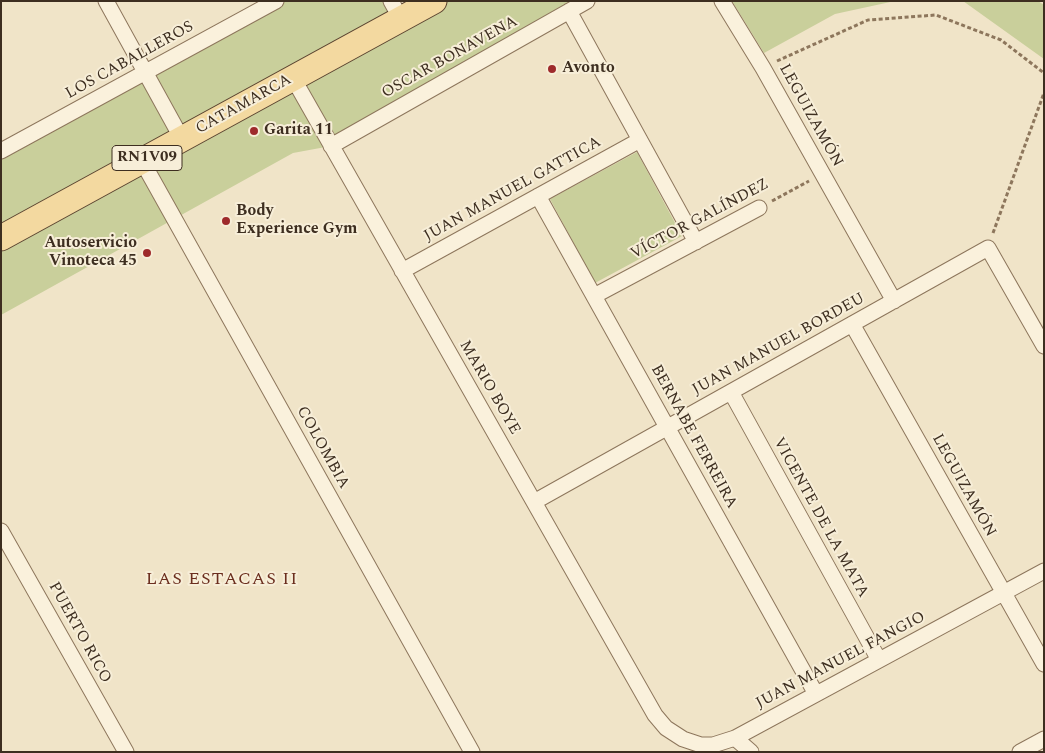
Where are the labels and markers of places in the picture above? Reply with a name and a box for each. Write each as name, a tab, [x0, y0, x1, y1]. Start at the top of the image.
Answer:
place label: Avonto	[562, 59, 615, 79]
marker: Avonto	[546, 63, 558, 75]
place label: Garita 11	[264, 121, 333, 141]
marker: Garita 11	[248, 125, 260, 137]
place label: Body Experience Gym	[236, 202, 357, 240]
marker: Body Experience Gym	[220, 215, 232, 227]
place label: Autoservicio Vinoteca 45	[44, 234, 137, 272]
marker: Autoservicio Vinoteca 45	[141, 247, 153, 259]

